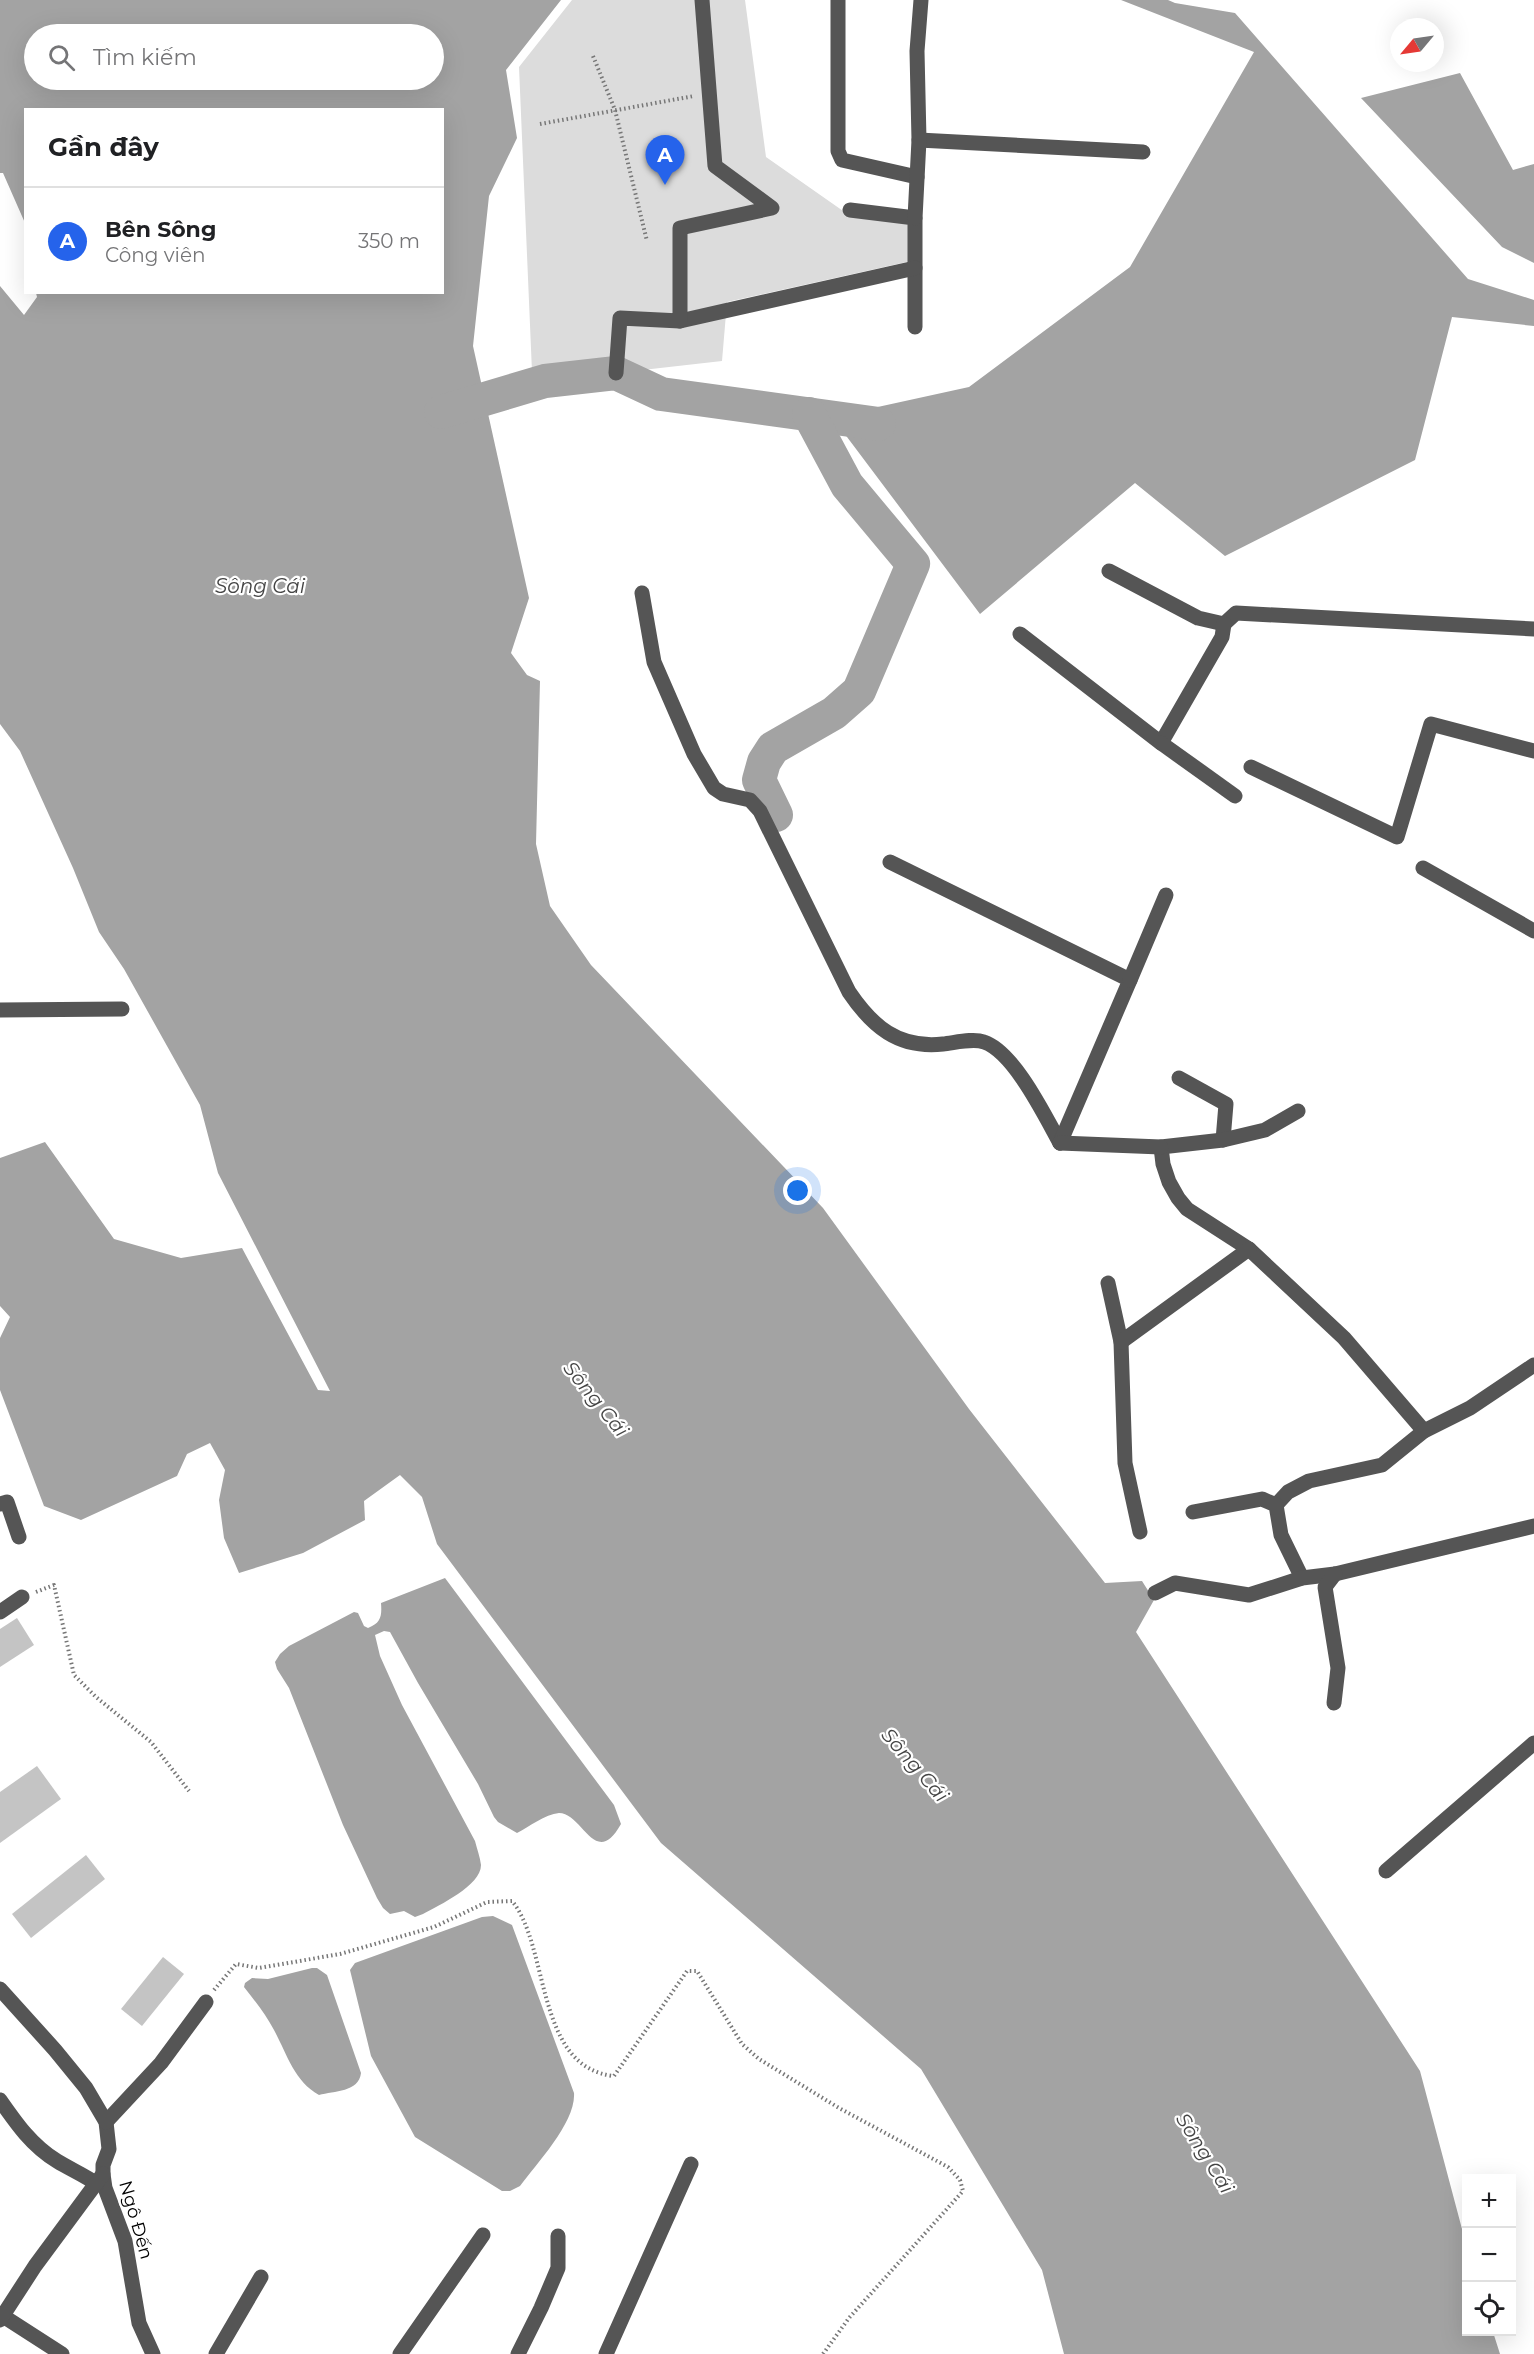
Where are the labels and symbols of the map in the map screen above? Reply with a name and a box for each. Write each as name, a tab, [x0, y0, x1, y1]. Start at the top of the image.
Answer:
north arrow	[1390, 18, 1444, 72]
pin: A	[646, 136, 684, 185]
water label: Sông Cái	[215, 574, 306, 598]
your location	[783, 1176, 812, 1205]
water label: Sông Cái	[558, 1356, 634, 1442]
water label: Sông Cái	[876, 1723, 954, 1807]
water label: Sông Cái	[1171, 2108, 1239, 2198]
street label: Ngô Đến	[114, 2178, 158, 2262]

